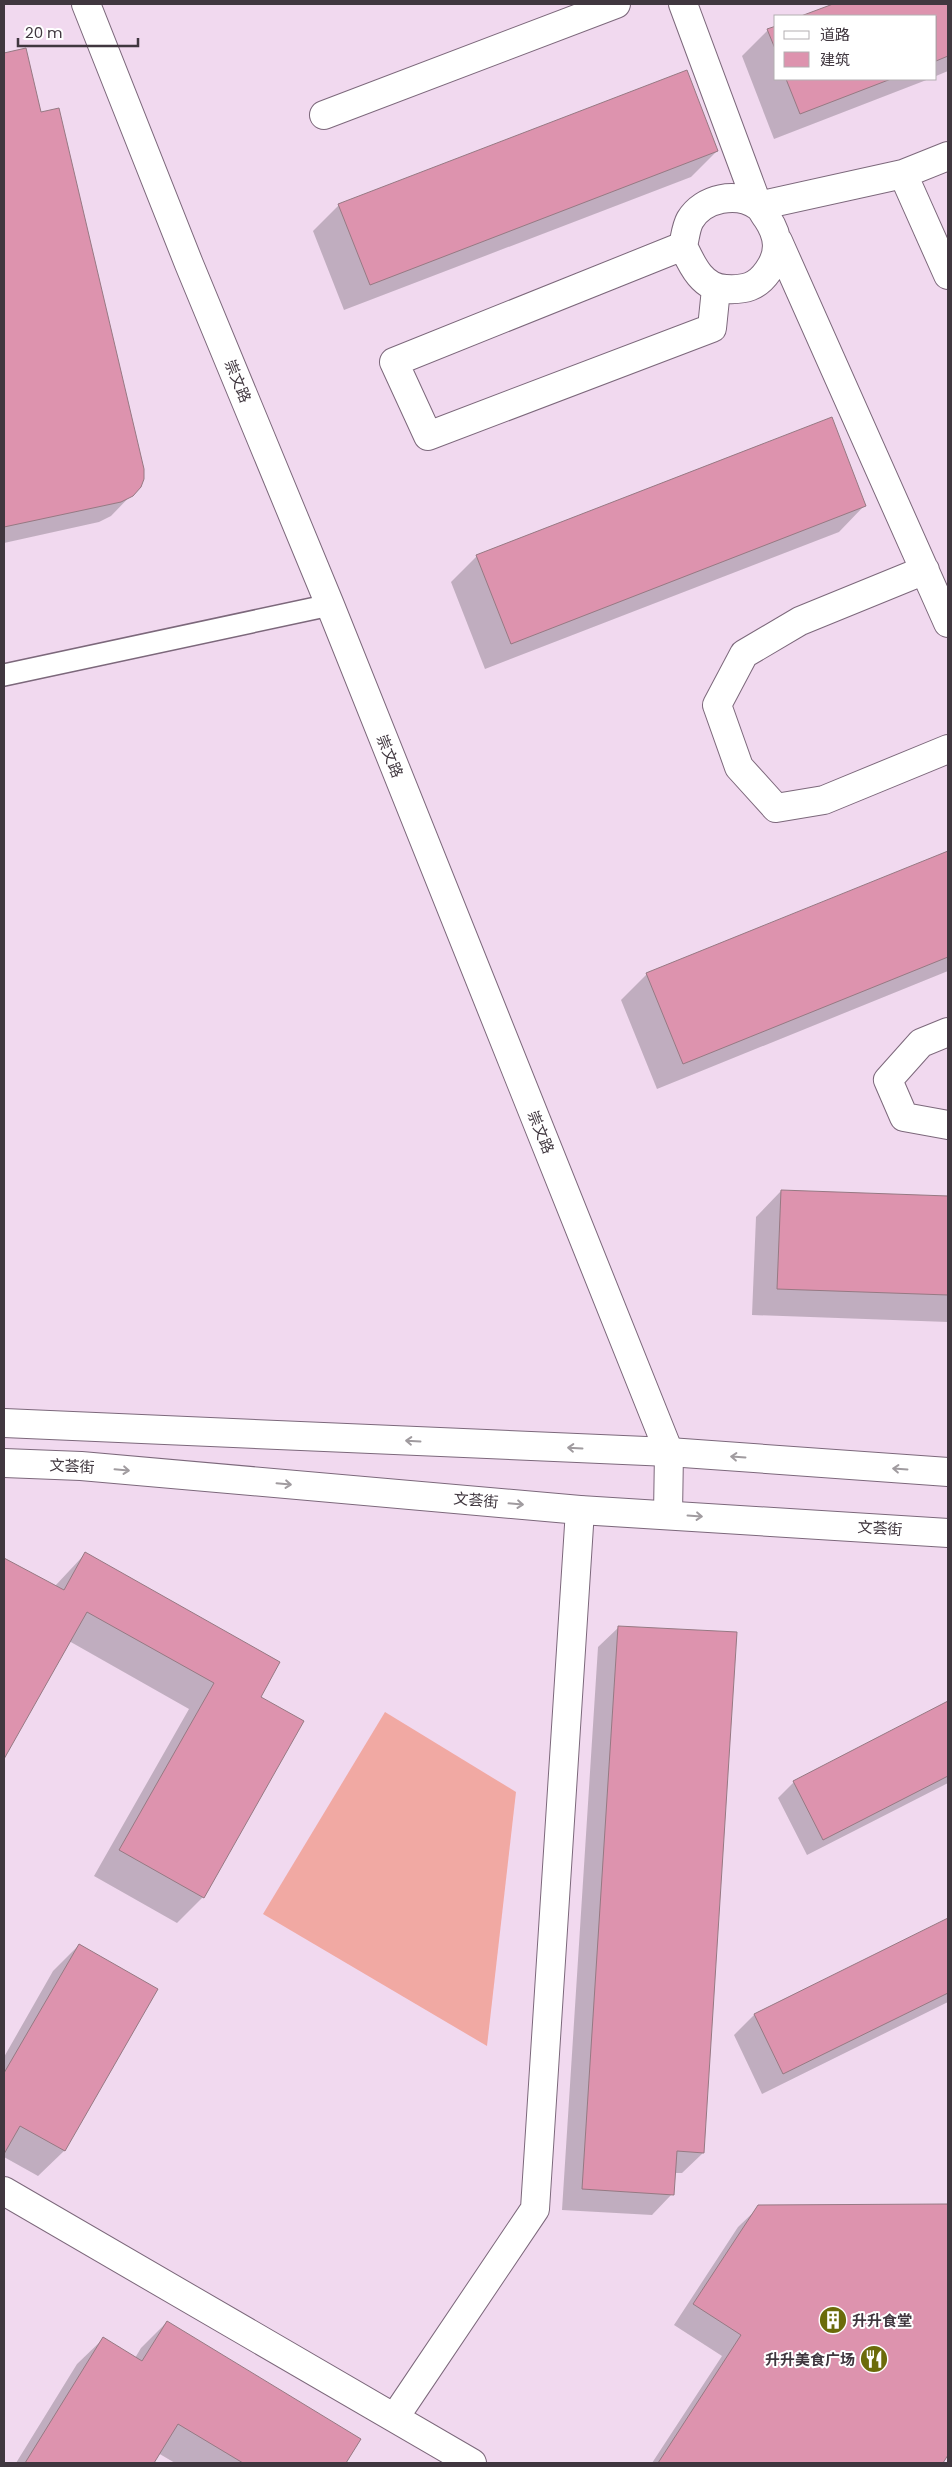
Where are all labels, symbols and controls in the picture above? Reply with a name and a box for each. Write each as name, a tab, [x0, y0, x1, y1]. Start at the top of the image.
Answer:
scale bar	[18, 15, 138, 47]
legend	[774, 15, 937, 80]
text: 20 m	[25, 22, 63, 43]
text: 道路	[820, 24, 850, 45]
text: 建筑	[820, 49, 850, 70]
street label: 崇文路	[220, 356, 256, 406]
street label: 崇文路	[372, 731, 408, 781]
street label: 崇文路	[523, 1107, 559, 1157]
one-way arrow	[405, 1436, 421, 1445]
one-way arrow	[568, 1443, 584, 1453]
one-way arrow	[730, 1452, 746, 1462]
street label: 文荟街	[49, 1454, 95, 1478]
one-way arrow	[892, 1464, 908, 1473]
one-way arrow	[114, 1465, 130, 1474]
one-way arrow	[276, 1479, 292, 1489]
street label: 文荟街	[453, 1488, 499, 1512]
one-way arrow	[508, 1499, 524, 1509]
one-way arrow	[687, 1511, 703, 1521]
street label: 文荟街	[857, 1516, 903, 1540]
building icon: 升升食堂	[818, 2305, 848, 2335]
place label: 升升食堂	[852, 2310, 912, 2331]
restaurant icon: 升升美食广场	[859, 2344, 889, 2374]
place label: 升升美食广场	[765, 2349, 855, 2370]

